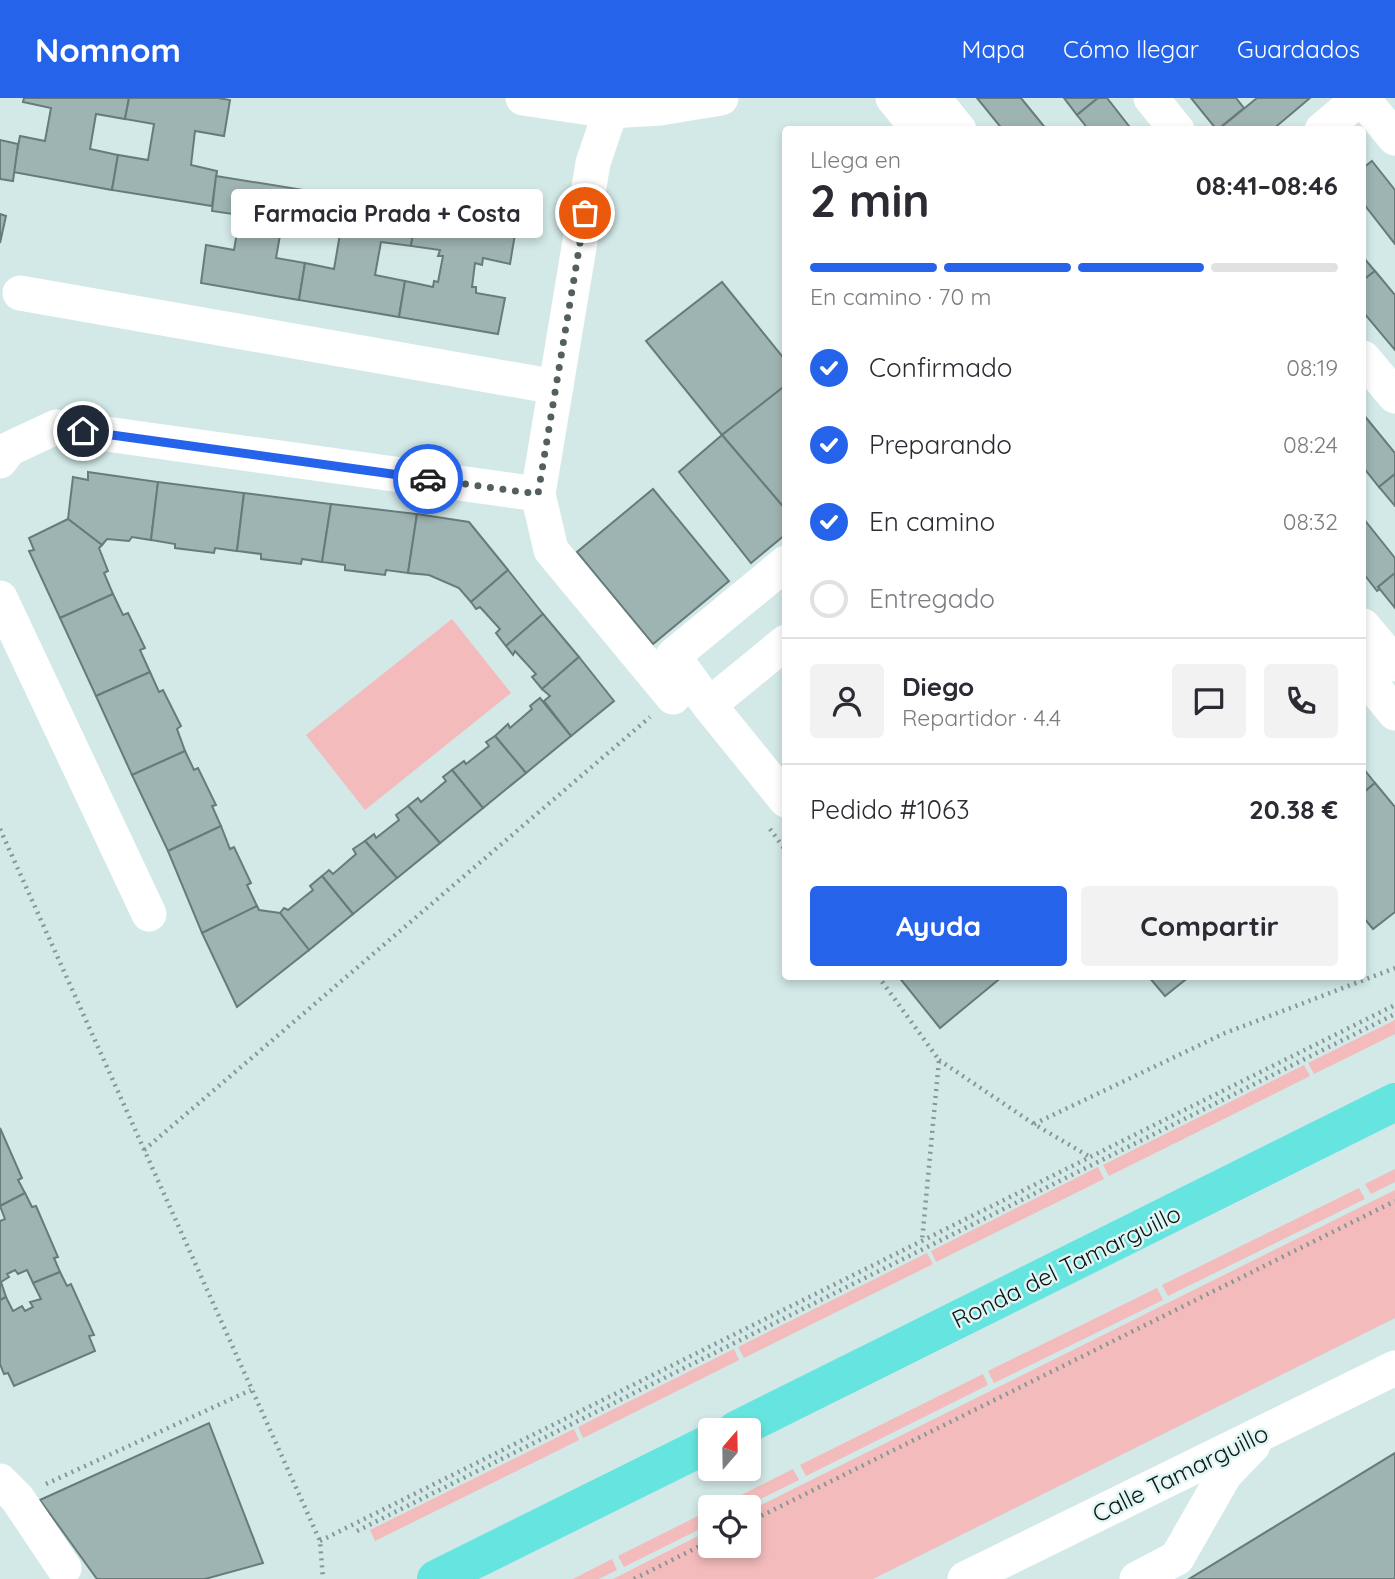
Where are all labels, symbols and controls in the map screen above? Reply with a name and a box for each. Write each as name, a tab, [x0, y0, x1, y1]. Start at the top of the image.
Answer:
text: Nomnom	[35, 29, 181, 70]
text: Mapa	[962, 34, 1025, 64]
text: Cómo llegar	[1063, 34, 1199, 64]
text: Guardados	[1237, 34, 1360, 64]
text: Llega en	[810, 145, 901, 174]
text: 08:41–08:46	[1196, 169, 1338, 202]
text: 2 min	[810, 171, 930, 229]
pin	[555, 183, 615, 243]
callout: Farmacia Prada + Costa	[232, 188, 543, 238]
icon: bag	[566, 194, 604, 232]
text: Farmacia Prada + Costa	[253, 199, 521, 228]
text: En camino · 70 m	[810, 282, 991, 311]
icon: check	[810, 349, 848, 387]
text: Confirmado	[869, 351, 1013, 384]
text: 08:19	[1286, 353, 1338, 382]
pin	[53, 401, 113, 461]
icon: home	[64, 412, 102, 450]
icon: check	[810, 426, 848, 464]
text: Preparando	[869, 428, 1012, 461]
text: 08:24	[1283, 430, 1338, 459]
courier	[393, 444, 463, 514]
icon: car	[409, 460, 447, 498]
icon: check	[810, 503, 848, 541]
text: En camino	[869, 505, 995, 538]
text: 08:32	[1283, 507, 1338, 536]
text: Entregado	[869, 582, 995, 615]
button: person	[810, 664, 884, 738]
button: chat	[1172, 664, 1246, 738]
button: phone	[1264, 664, 1338, 738]
text: Diego	[902, 670, 974, 703]
text: Repartidor · 4.4	[902, 703, 1061, 732]
text: Pedido #1063	[810, 793, 970, 826]
text: 20.38 €	[1249, 793, 1338, 826]
button: Ayuda	[810, 886, 1067, 966]
button: Compartir	[1081, 886, 1338, 966]
street label: Ronda del Tamarguillo	[947, 1198, 1185, 1334]
street label: Calle Tamarguillo	[1087, 1417, 1273, 1529]
north arrow	[698, 1418, 761, 1480]
map controls	[698, 1418, 761, 1558]
button: locate	[698, 1495, 761, 1558]

